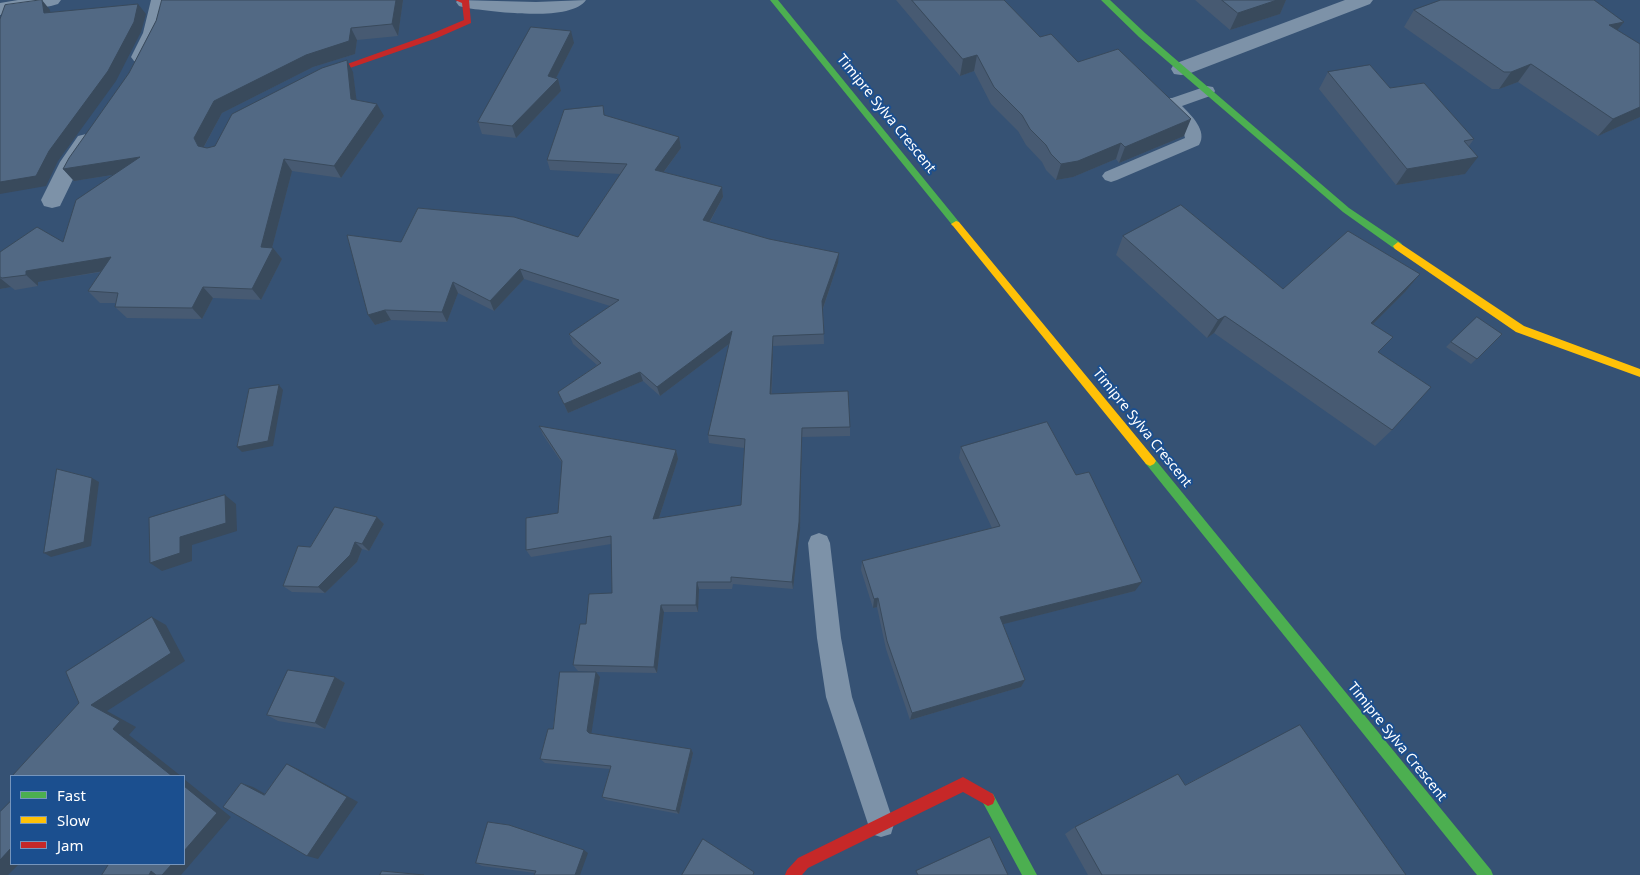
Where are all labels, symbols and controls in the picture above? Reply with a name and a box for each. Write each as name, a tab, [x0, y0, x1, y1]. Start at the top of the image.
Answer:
street label: Timipre Sylva Crescent	[833, 51, 939, 177]
street label: Timipre Sylva Crescent	[1089, 365, 1195, 491]
street label: Timipre Sylva Crescent	[1344, 679, 1450, 805]
legend	[10, 775, 185, 865]
text: Fast	[57, 785, 86, 805]
text: Slow	[57, 810, 90, 830]
text: Jam	[57, 835, 84, 855]

